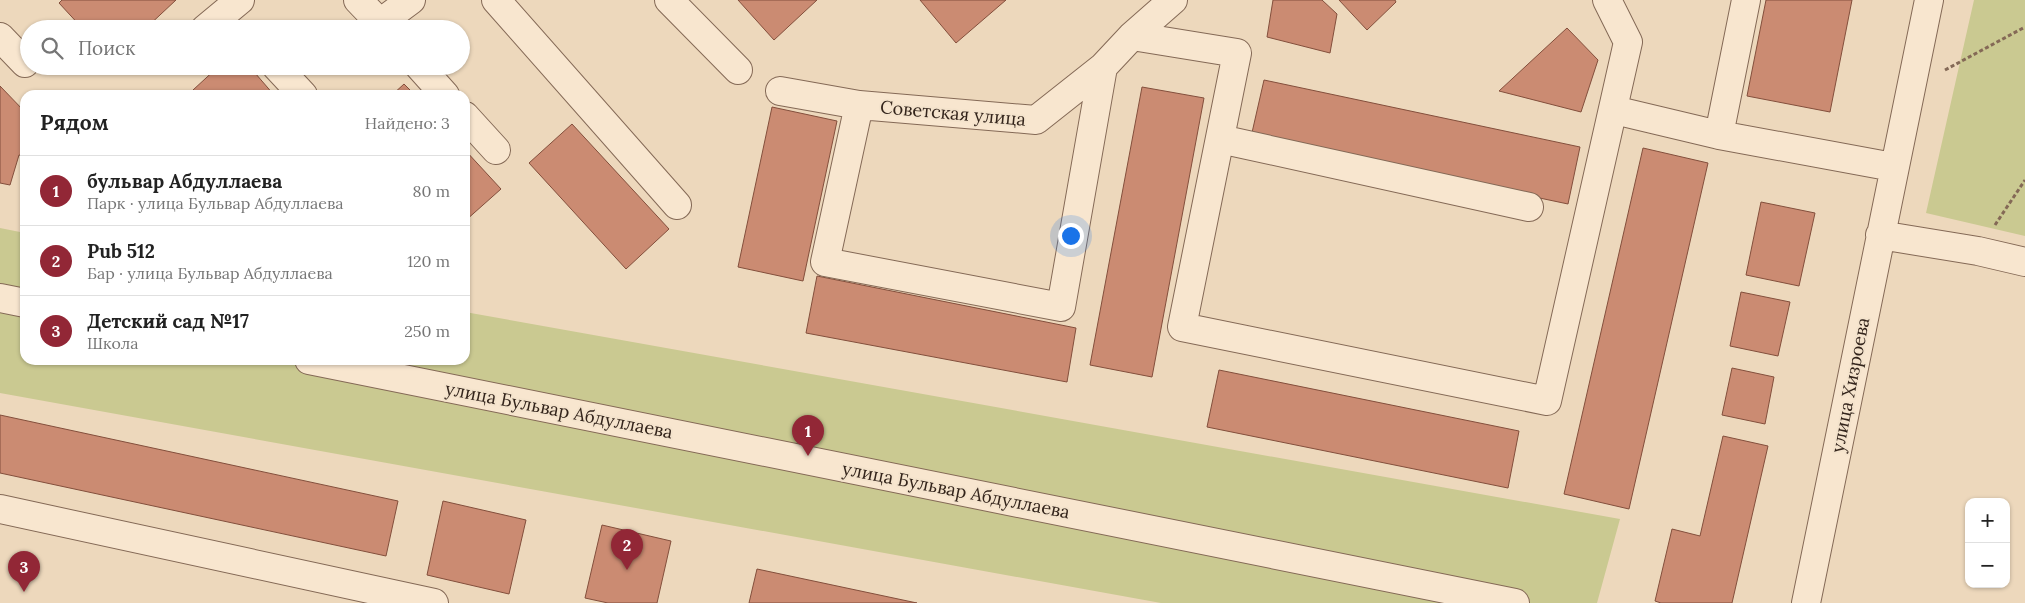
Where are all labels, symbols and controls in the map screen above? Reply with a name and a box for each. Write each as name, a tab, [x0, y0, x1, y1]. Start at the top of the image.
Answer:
search box	[20, 20, 470, 75]
icon: search	[38, 34, 66, 62]
text: Поиск	[78, 36, 135, 60]
street label: Советская улица	[879, 95, 1027, 131]
text: Рядом	[40, 109, 109, 136]
text: Найдено: 3	[365, 113, 450, 133]
text: бульвар Абдуллаева	[87, 169, 282, 193]
text: 1	[53, 181, 59, 201]
text: 80 m	[413, 181, 450, 201]
text: Парк · улица Бульвар Абдуллаева	[87, 193, 344, 213]
your location	[1058, 223, 1084, 249]
text: Pub 512	[87, 239, 155, 263]
text: 2	[52, 251, 60, 271]
text: 120 m	[407, 251, 450, 271]
text: Бар · улица Бульвар Абдуллаева	[87, 263, 333, 283]
text: Детский сад №17	[87, 309, 249, 333]
street label: улица Хизроева	[1826, 315, 1874, 455]
text: 3	[52, 321, 60, 341]
text: 250 m	[404, 321, 450, 341]
text: Школа	[87, 333, 139, 353]
street label: улица Бульвар Абдуллаева	[443, 377, 675, 443]
pin: 1	[792, 415, 824, 456]
street label: улица Бульвар Абдуллаева	[840, 457, 1072, 523]
map controls	[1965, 498, 2010, 588]
button: +	[1965, 498, 2010, 543]
pin: 2	[611, 529, 643, 570]
button: −	[1965, 543, 2010, 588]
pin: 3	[8, 551, 40, 592]

